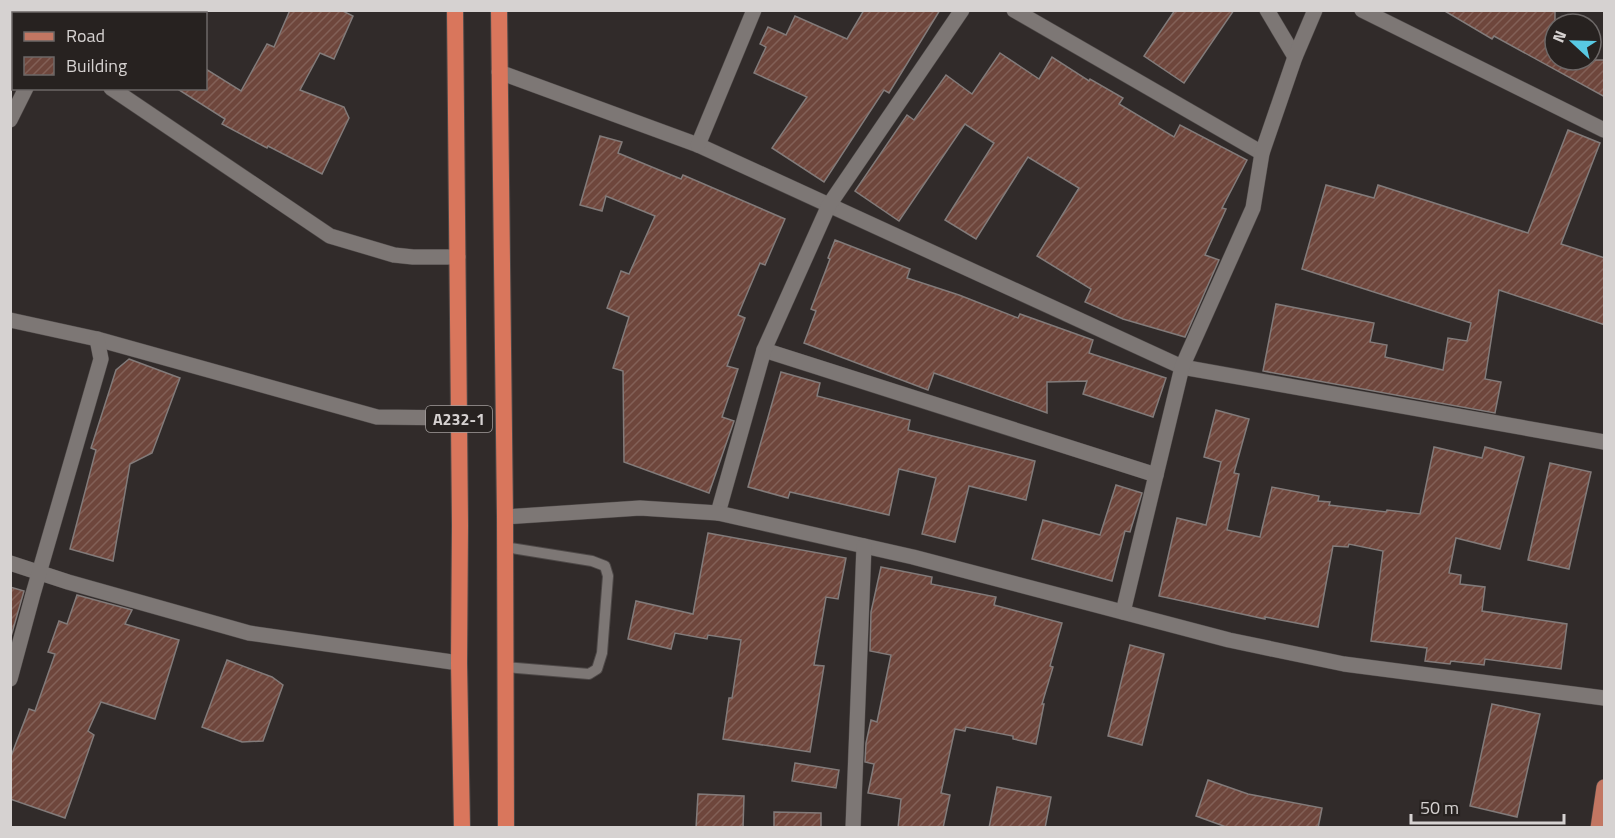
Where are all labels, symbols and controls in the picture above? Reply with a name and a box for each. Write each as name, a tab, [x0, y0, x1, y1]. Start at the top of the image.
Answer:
legend	[12, 12, 207, 90]
north arrow	[1543, 12, 1603, 72]
text: Road	[66, 22, 105, 49]
text: N	[1546, 27, 1572, 46]
text: Building	[66, 52, 127, 79]
road number: A232-1	[426, 406, 492, 432]
scale bar	[1411, 787, 1564, 825]
text: 50 m	[1420, 794, 1459, 821]

